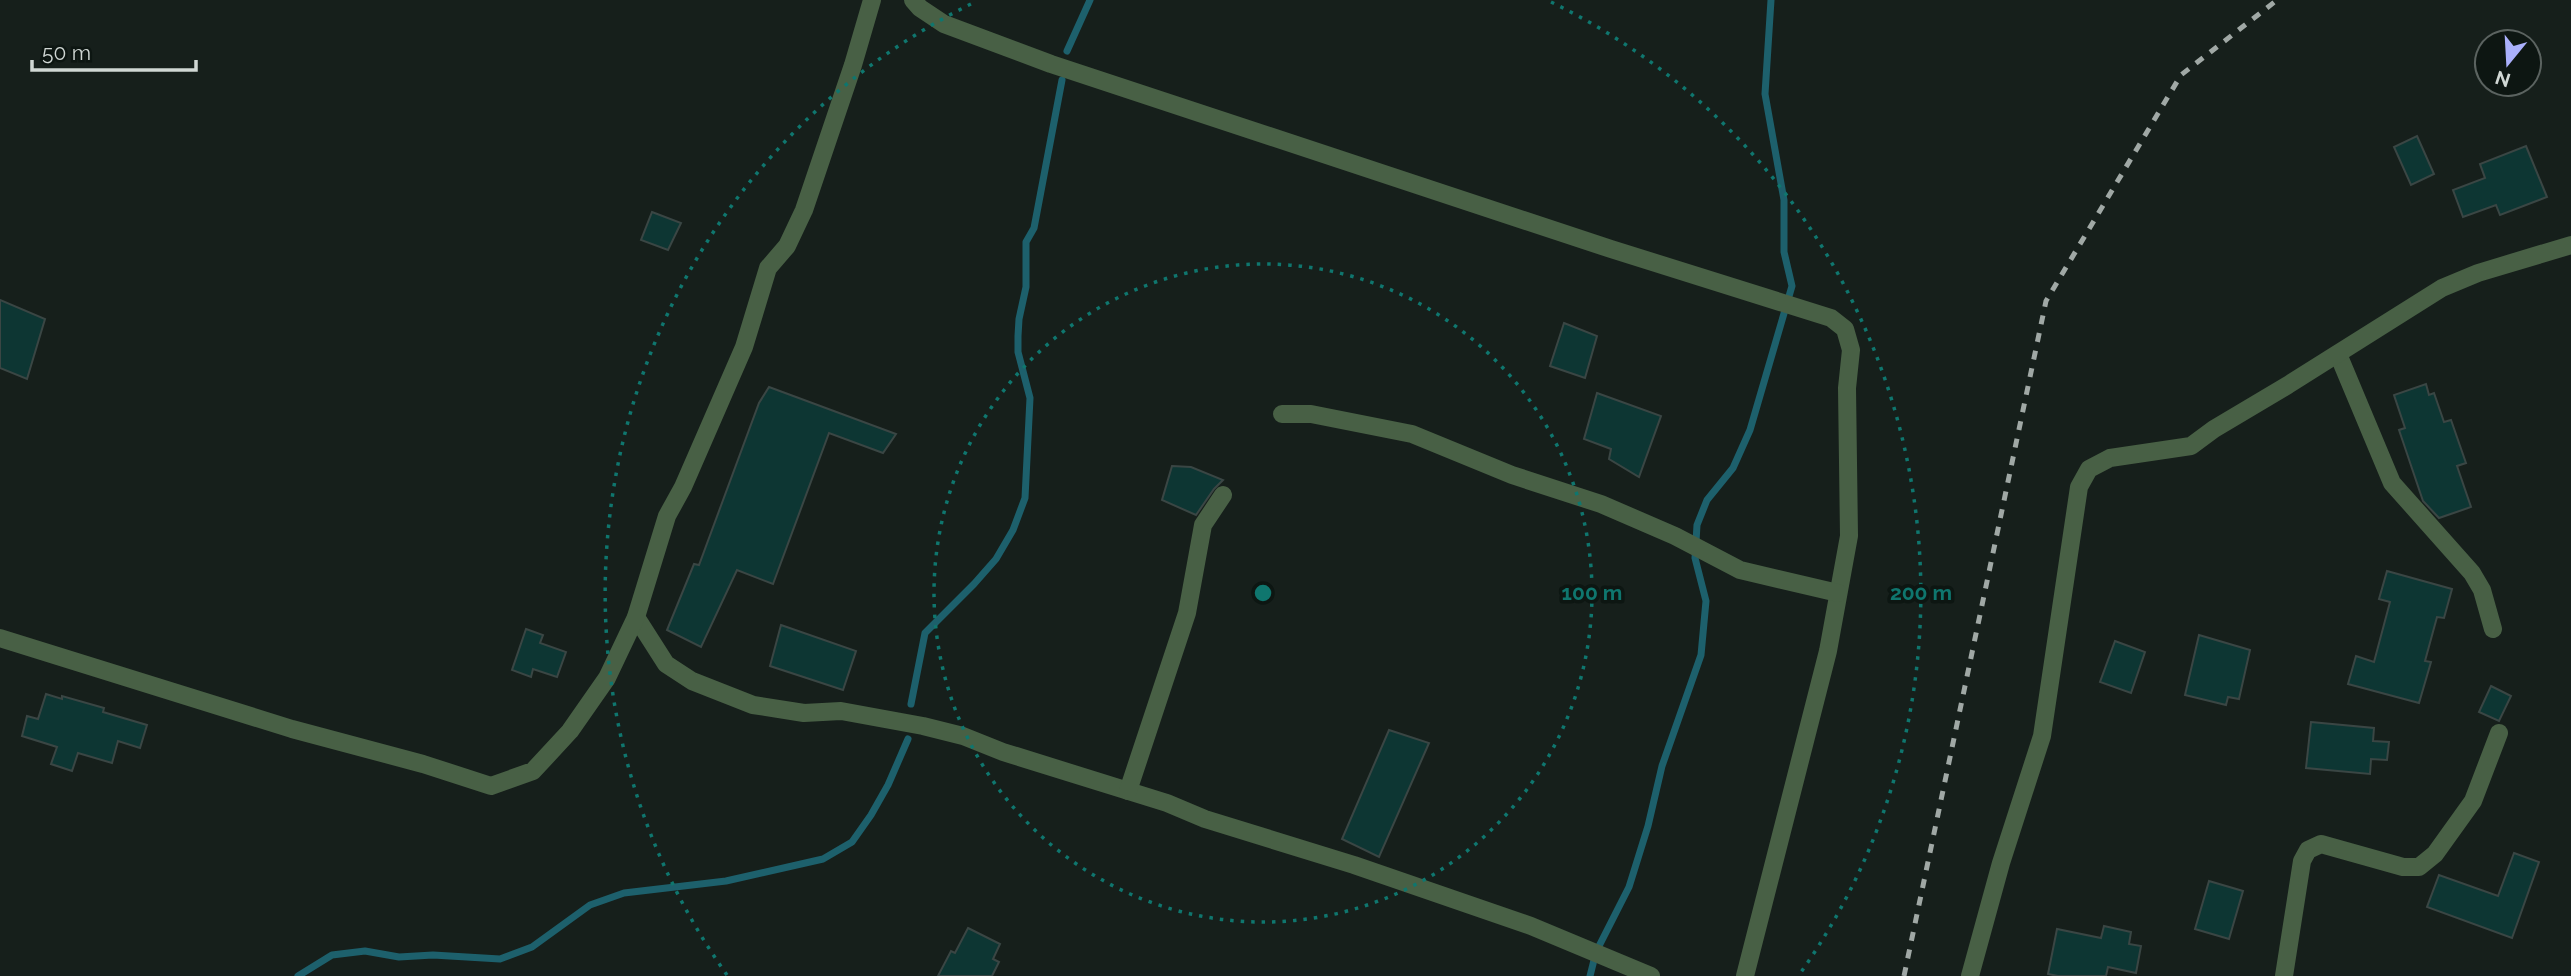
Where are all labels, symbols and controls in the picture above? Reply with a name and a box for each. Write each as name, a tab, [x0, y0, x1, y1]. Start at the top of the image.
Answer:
scale bar	[32, 28, 196, 72]
north arrow	[2473, 28, 2543, 98]
text: 50 m	[42, 40, 91, 65]
text: N	[2492, 66, 2513, 92]
text: 100 m	[1562, 580, 1622, 605]
text: 200 m	[1890, 580, 1952, 605]
centre of rings	[1251, 581, 1275, 605]

